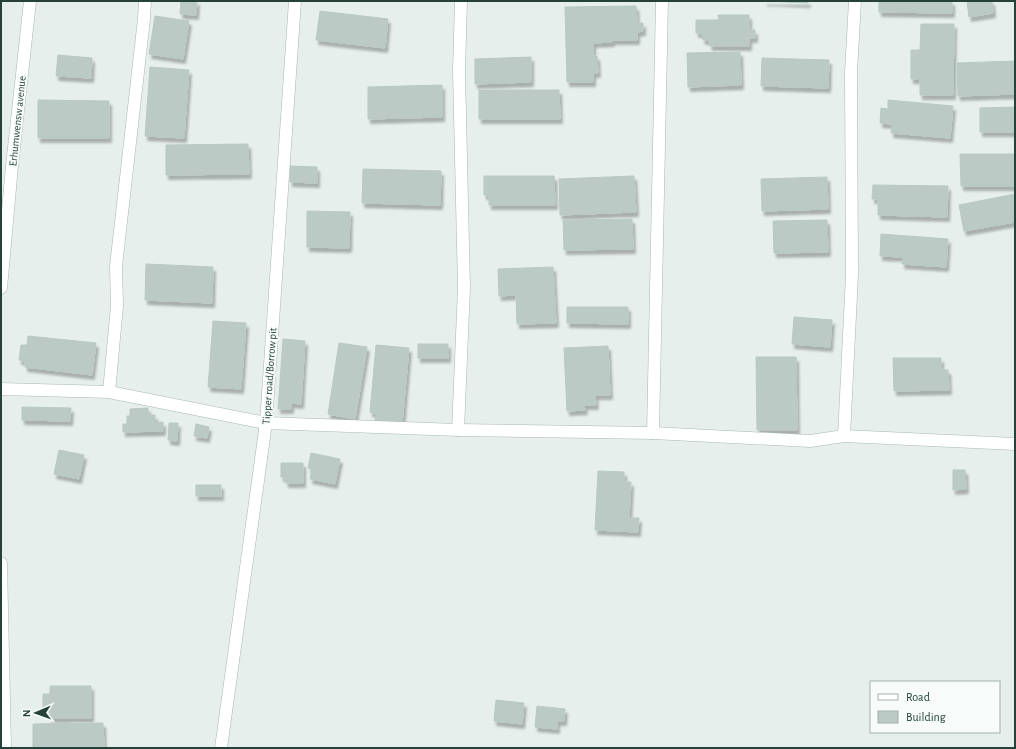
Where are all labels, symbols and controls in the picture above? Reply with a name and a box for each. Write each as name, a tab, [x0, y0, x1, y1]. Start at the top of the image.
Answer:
street label: Erhumwensw avenue	[7, 75, 28, 167]
street label: Tipper road/Borrow pit	[261, 327, 278, 425]
legend	[870, 681, 1000, 733]
text: Road	[906, 691, 930, 703]
north arrow	[16, 693, 56, 733]
text: N	[21, 709, 32, 717]
text: Building	[906, 711, 946, 723]

